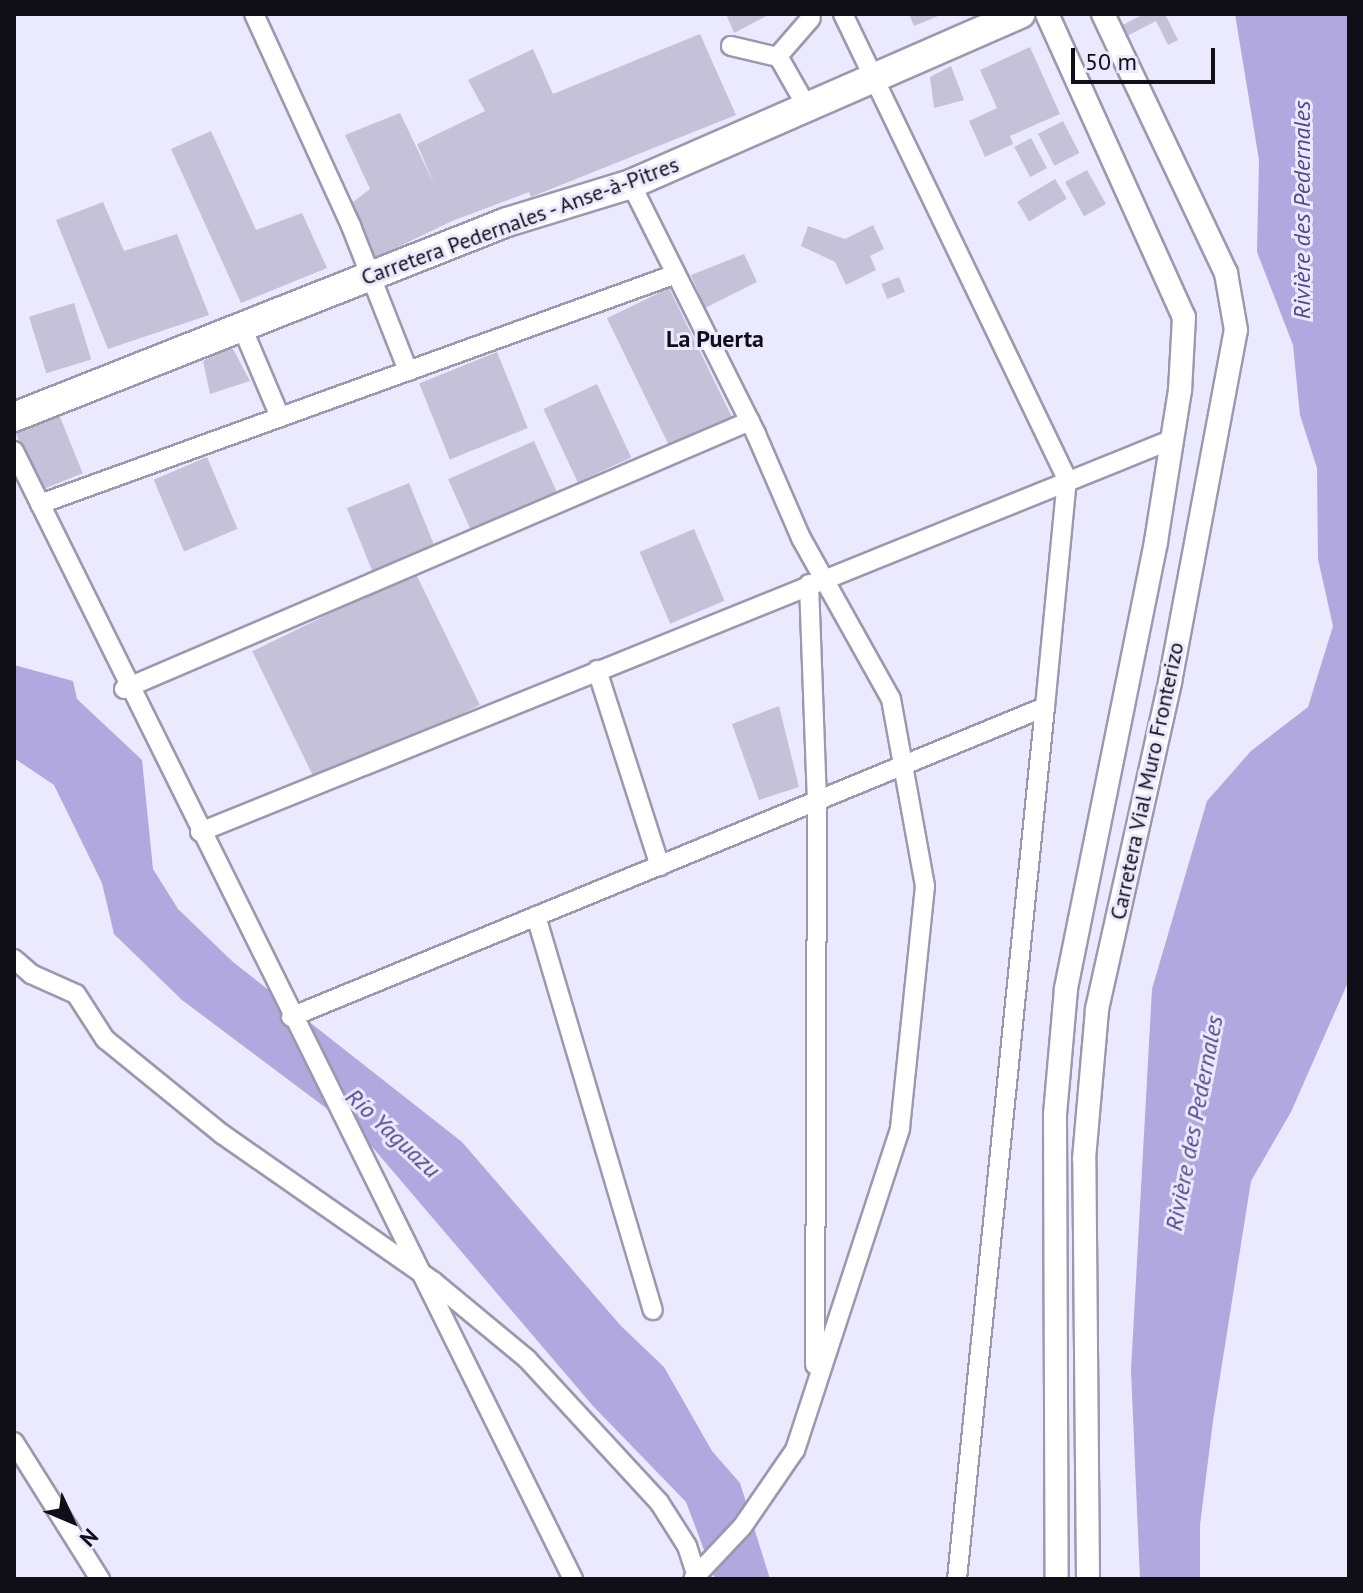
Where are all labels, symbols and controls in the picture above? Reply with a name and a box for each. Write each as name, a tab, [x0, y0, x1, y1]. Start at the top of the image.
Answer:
scale bar	[1075, 32, 1219, 82]
text: 50 m	[1085, 46, 1137, 77]
water label: Rivière des Pedernales	[1288, 101, 1316, 319]
street label: Carretera Pedernales - Anse-à-Pitres	[356, 150, 684, 292]
district label: La Puerta	[666, 325, 764, 353]
street label: Carretera Vial Muro Fronterizo	[1105, 640, 1189, 922]
water label: Rivière des Pedernales	[1159, 1013, 1229, 1233]
water label: Río Yaguazu	[340, 1082, 446, 1184]
north arrow	[32, 1481, 112, 1561]
text: N	[74, 1523, 104, 1553]

